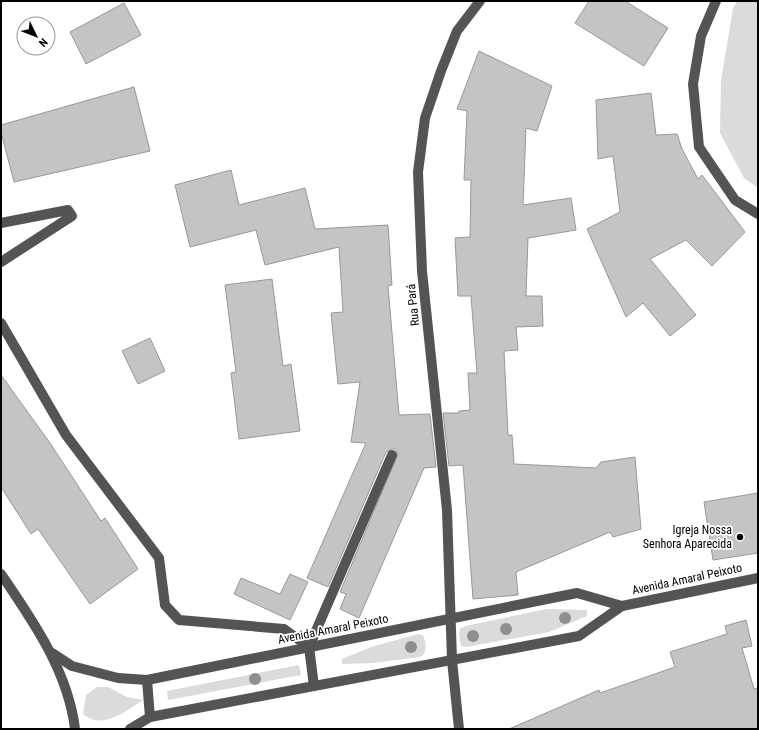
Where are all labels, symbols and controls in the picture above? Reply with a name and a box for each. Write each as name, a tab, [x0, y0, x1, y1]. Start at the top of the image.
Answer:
north arrow	[16, 16, 56, 56]
text: N	[36, 36, 50, 50]
street label: Rua Pará	[404, 283, 422, 327]
place label: Igreja Nossa Senhora Aparecida	[643, 523, 732, 551]
marker: Igreja Nossa Senhora Aparecida	[735, 532, 745, 542]
street label: Avenida Amaral Peixoto	[631, 560, 743, 598]
street label: Avenida Amaral Peixoto	[277, 611, 389, 647]

